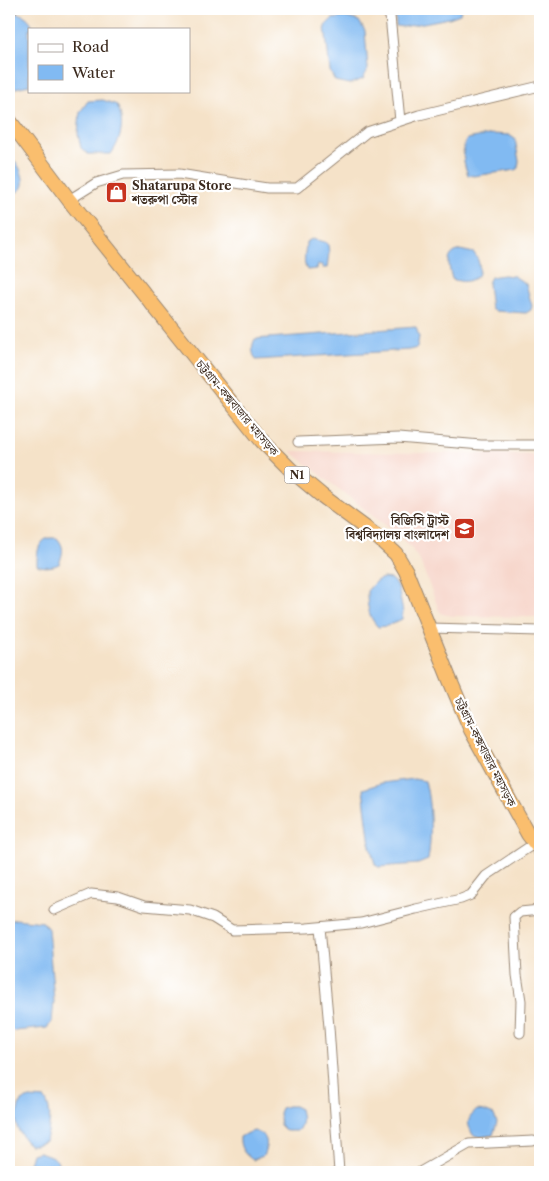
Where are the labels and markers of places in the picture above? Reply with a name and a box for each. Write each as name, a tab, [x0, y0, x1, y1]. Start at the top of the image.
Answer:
place label: Shatarupa Store শতরুপা স্টোর	[131, 178, 231, 207]
shop icon: Shatarupa Store শতরুপা স্টোর	[104, 181, 128, 205]
place label: বিজিসি ট্রাস্ট বিশ্ববিদ্যালয় বাংলাদেশ	[345, 513, 450, 542]
school or university icon: বিজিসি ট্রাস্ট বিশ্ববিদ্যালয় বাংলাদেশ	[453, 516, 477, 540]

